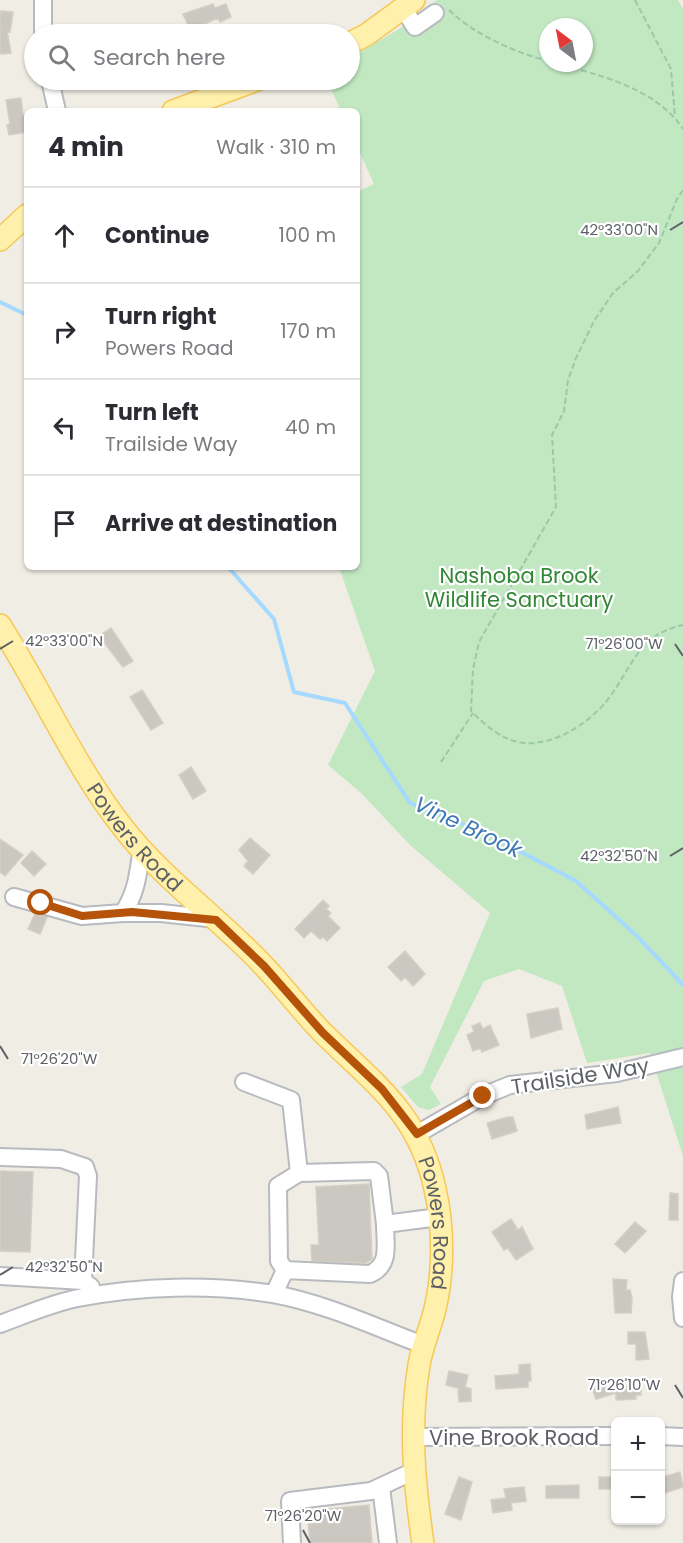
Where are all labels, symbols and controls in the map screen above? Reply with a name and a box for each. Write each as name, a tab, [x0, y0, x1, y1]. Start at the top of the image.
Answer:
north arrow	[539, 18, 593, 72]
search box	[24, 24, 360, 90]
icon: search	[45, 41, 78, 74]
text: Search here	[93, 42, 226, 73]
text: 4 min	[48, 129, 124, 165]
text: Walk · 310 m	[216, 133, 336, 161]
icon: ahead	[48, 219, 81, 252]
text: 42°33'00"N	[580, 219, 658, 240]
text: Continue	[105, 220, 209, 251]
text: 100 m	[279, 221, 336, 249]
text: Turn right	[105, 301, 216, 332]
icon: right	[48, 315, 81, 348]
text: 170 m	[280, 317, 336, 345]
text: Powers Road	[105, 334, 233, 362]
text: Turn left	[105, 397, 199, 428]
icon: left	[48, 411, 81, 444]
text: 40 m	[285, 413, 336, 441]
text: Trailside Way	[105, 430, 238, 458]
icon: arrive	[48, 507, 81, 540]
text: Arrive at destination	[105, 508, 337, 539]
park label: Nashoba Brook Wildlife Sanctuary	[425, 561, 613, 614]
text: 42°33'00"N	[25, 630, 103, 651]
text: 71°26'00"W	[585, 633, 663, 654]
street label: Powers Road	[80, 777, 189, 898]
water label: Vine Brook	[409, 788, 529, 866]
text: 42°32'50"N	[580, 845, 658, 866]
route start	[27, 889, 53, 915]
text: 71°26'20"W	[21, 1048, 98, 1069]
street label: Trailside Way	[509, 1051, 651, 1101]
route end	[469, 1082, 495, 1108]
street label: Powers Road	[412, 1152, 456, 1291]
text: 42°32'50"N	[25, 1256, 103, 1277]
text: 71°26'10"W	[588, 1374, 661, 1395]
map controls	[611, 1417, 665, 1525]
button: +	[611, 1417, 665, 1471]
street label: Vine Brook Road	[429, 1423, 599, 1452]
button: −	[611, 1471, 665, 1525]
text: 71°26'20"W	[265, 1505, 342, 1526]

